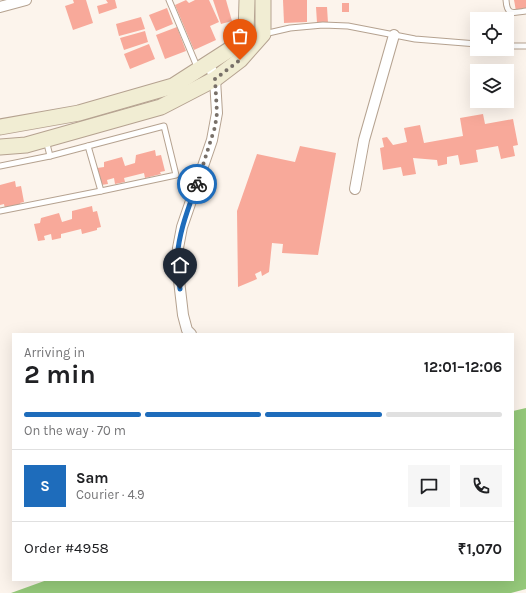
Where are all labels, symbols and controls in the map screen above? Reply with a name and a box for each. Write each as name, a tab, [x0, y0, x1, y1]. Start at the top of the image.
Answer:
map controls	[470, 12, 514, 108]
button: locate	[470, 12, 514, 56]
pin	[223, 19, 257, 60]
icon: bag	[229, 25, 251, 47]
button: layers	[470, 64, 514, 108]
courier	[177, 164, 217, 204]
icon: bike	[186, 173, 208, 195]
pin	[163, 248, 197, 289]
icon: home	[169, 254, 191, 276]
text: Arriving in	[24, 345, 85, 360]
text: 12:01–12:06	[424, 358, 502, 376]
text: 2 min	[24, 359, 96, 390]
text: On the way · 70 m	[24, 423, 126, 438]
button: chat	[408, 465, 450, 507]
button: phone	[460, 465, 502, 507]
text: Sam	[76, 469, 109, 487]
text: S	[40, 477, 50, 495]
text: Courier · 4.9	[76, 487, 145, 502]
text: Order #4958	[24, 539, 109, 557]
text: ₹1,070	[458, 540, 502, 558]

